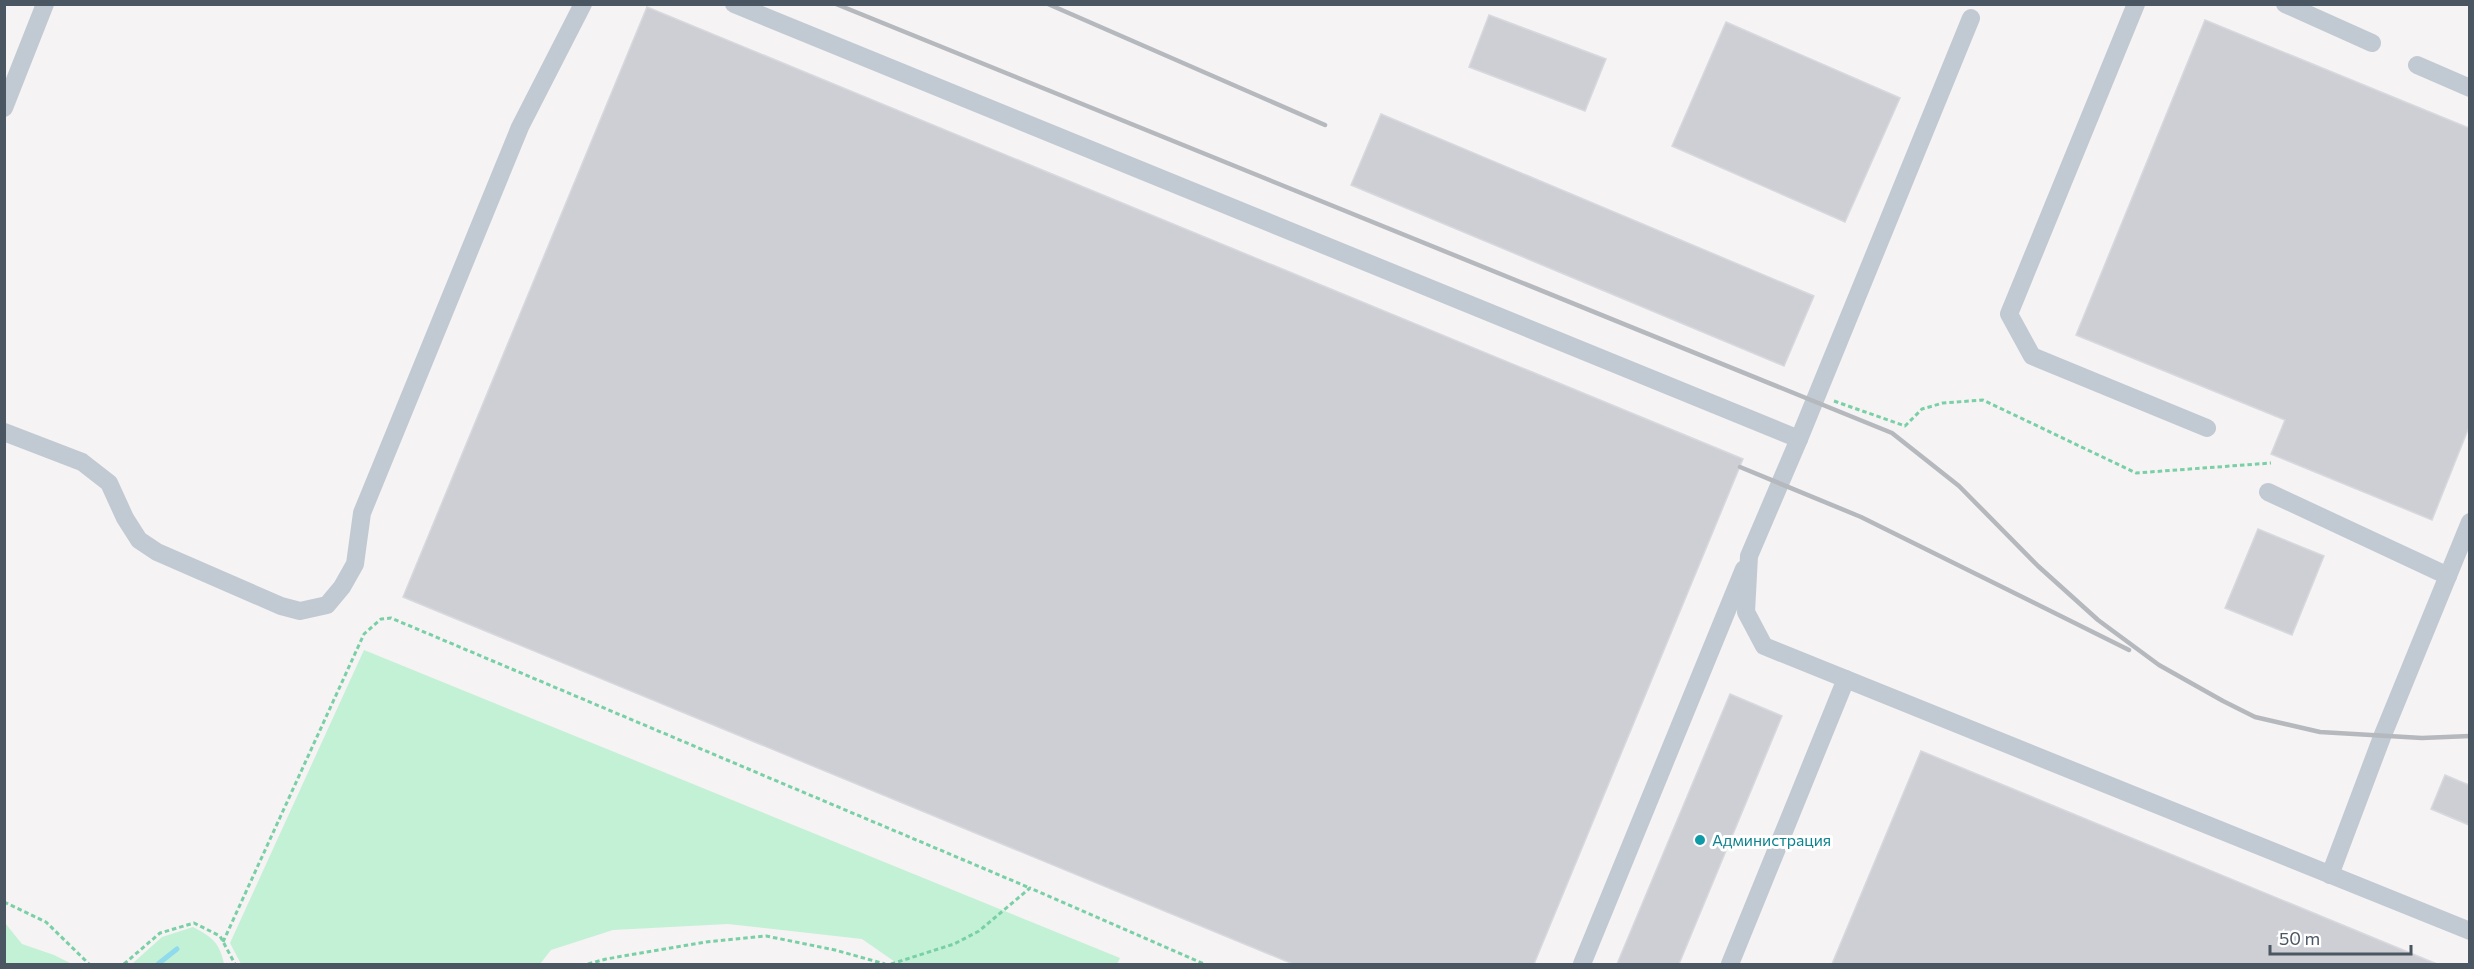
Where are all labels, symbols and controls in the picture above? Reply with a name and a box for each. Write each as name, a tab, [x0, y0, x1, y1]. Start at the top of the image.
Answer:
place label: Администрация	[1712, 830, 1831, 849]
marker: Администрация	[1693, 833, 1707, 847]
scale bar	[2270, 918, 2411, 956]
text: 50 m	[2279, 927, 2320, 949]

